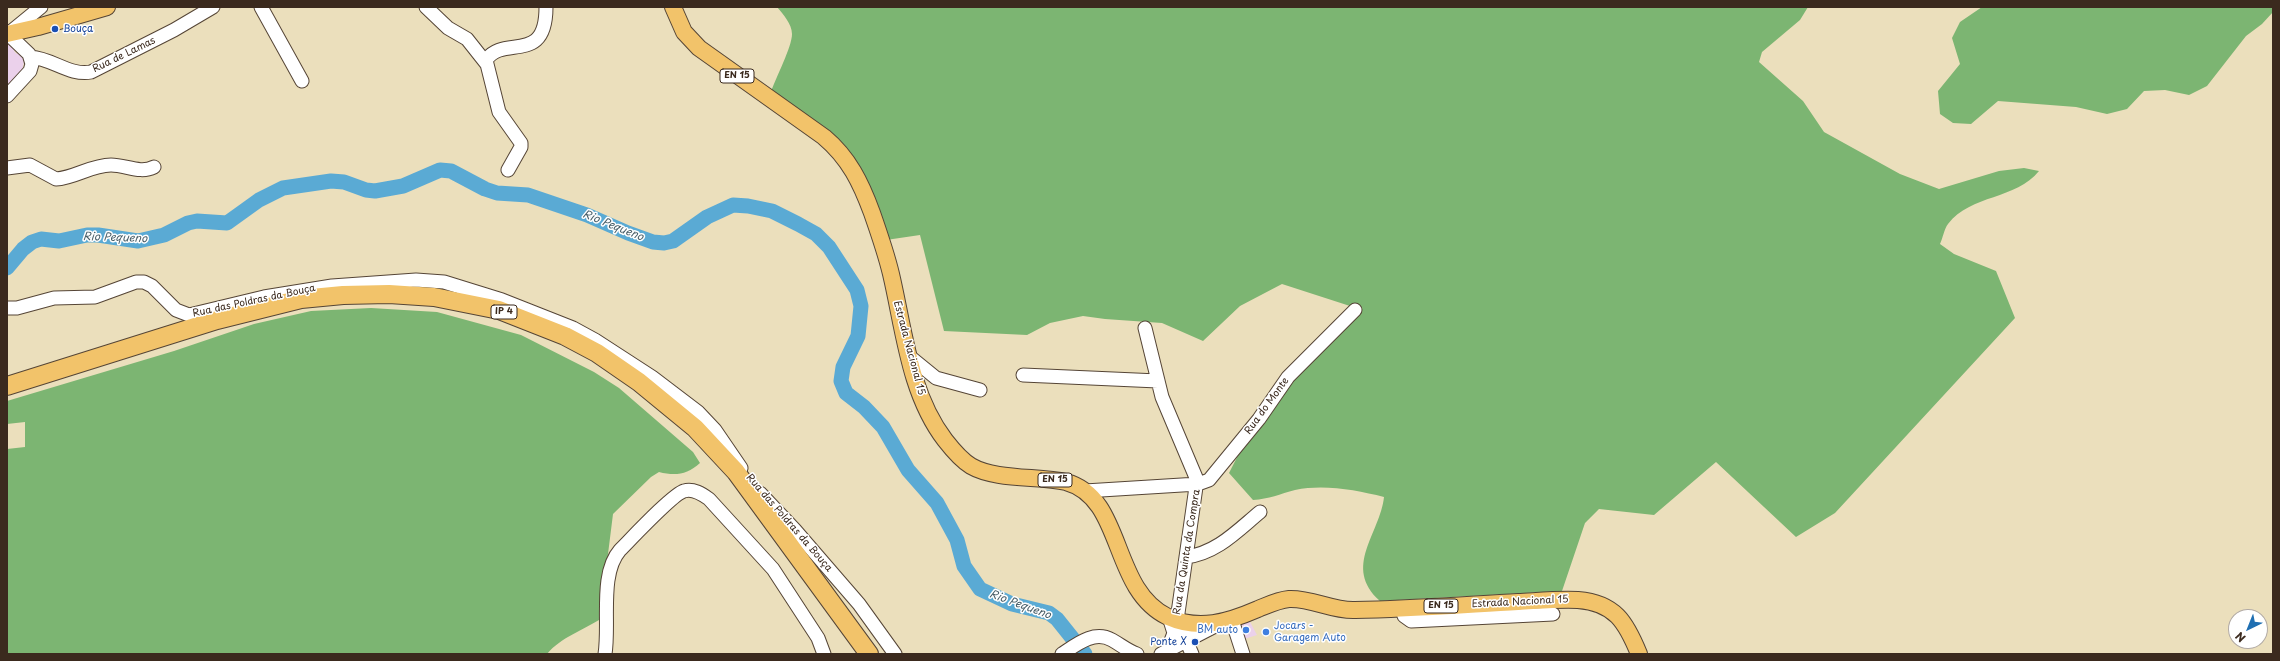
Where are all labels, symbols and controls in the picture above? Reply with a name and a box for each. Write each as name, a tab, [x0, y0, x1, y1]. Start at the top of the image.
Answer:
place label: Bouça	[63, 23, 93, 35]
marker: Bouça	[50, 24, 60, 34]
street label: Rua de Lamas	[91, 35, 157, 75]
road number: EN 15	[720, 69, 754, 83]
water label: Rio Pequeno	[581, 208, 645, 244]
water label: Rio Pequeno	[83, 230, 147, 246]
street label: Rua das Poldras da Bouça	[191, 282, 317, 320]
street label: Estrada Nacional 15	[891, 300, 927, 396]
road number: IP 4	[491, 305, 517, 319]
street label: Rua do Monte	[1242, 375, 1292, 437]
street label: Rua das Poldras da Bouça	[743, 472, 835, 574]
road number: EN 15	[1038, 473, 1072, 487]
street label: Rua da Quinta da Compra	[1171, 488, 1203, 616]
water label: Rio Pequeno	[987, 588, 1053, 622]
street label: Estrada Nacional 15	[1471, 593, 1569, 611]
road number: EN 15	[1424, 599, 1458, 613]
north arrow	[2228, 609, 2268, 649]
place label: Jocars - Garagem Auto	[1274, 620, 1346, 644]
place label: BM auto	[1197, 624, 1238, 636]
marker: BM auto	[1241, 625, 1251, 635]
marker: Jocars - Garagem Auto	[1261, 627, 1271, 637]
text: N	[2231, 628, 2249, 647]
place label: Ponte X	[1150, 636, 1187, 648]
marker: Ponte X	[1190, 637, 1200, 647]

